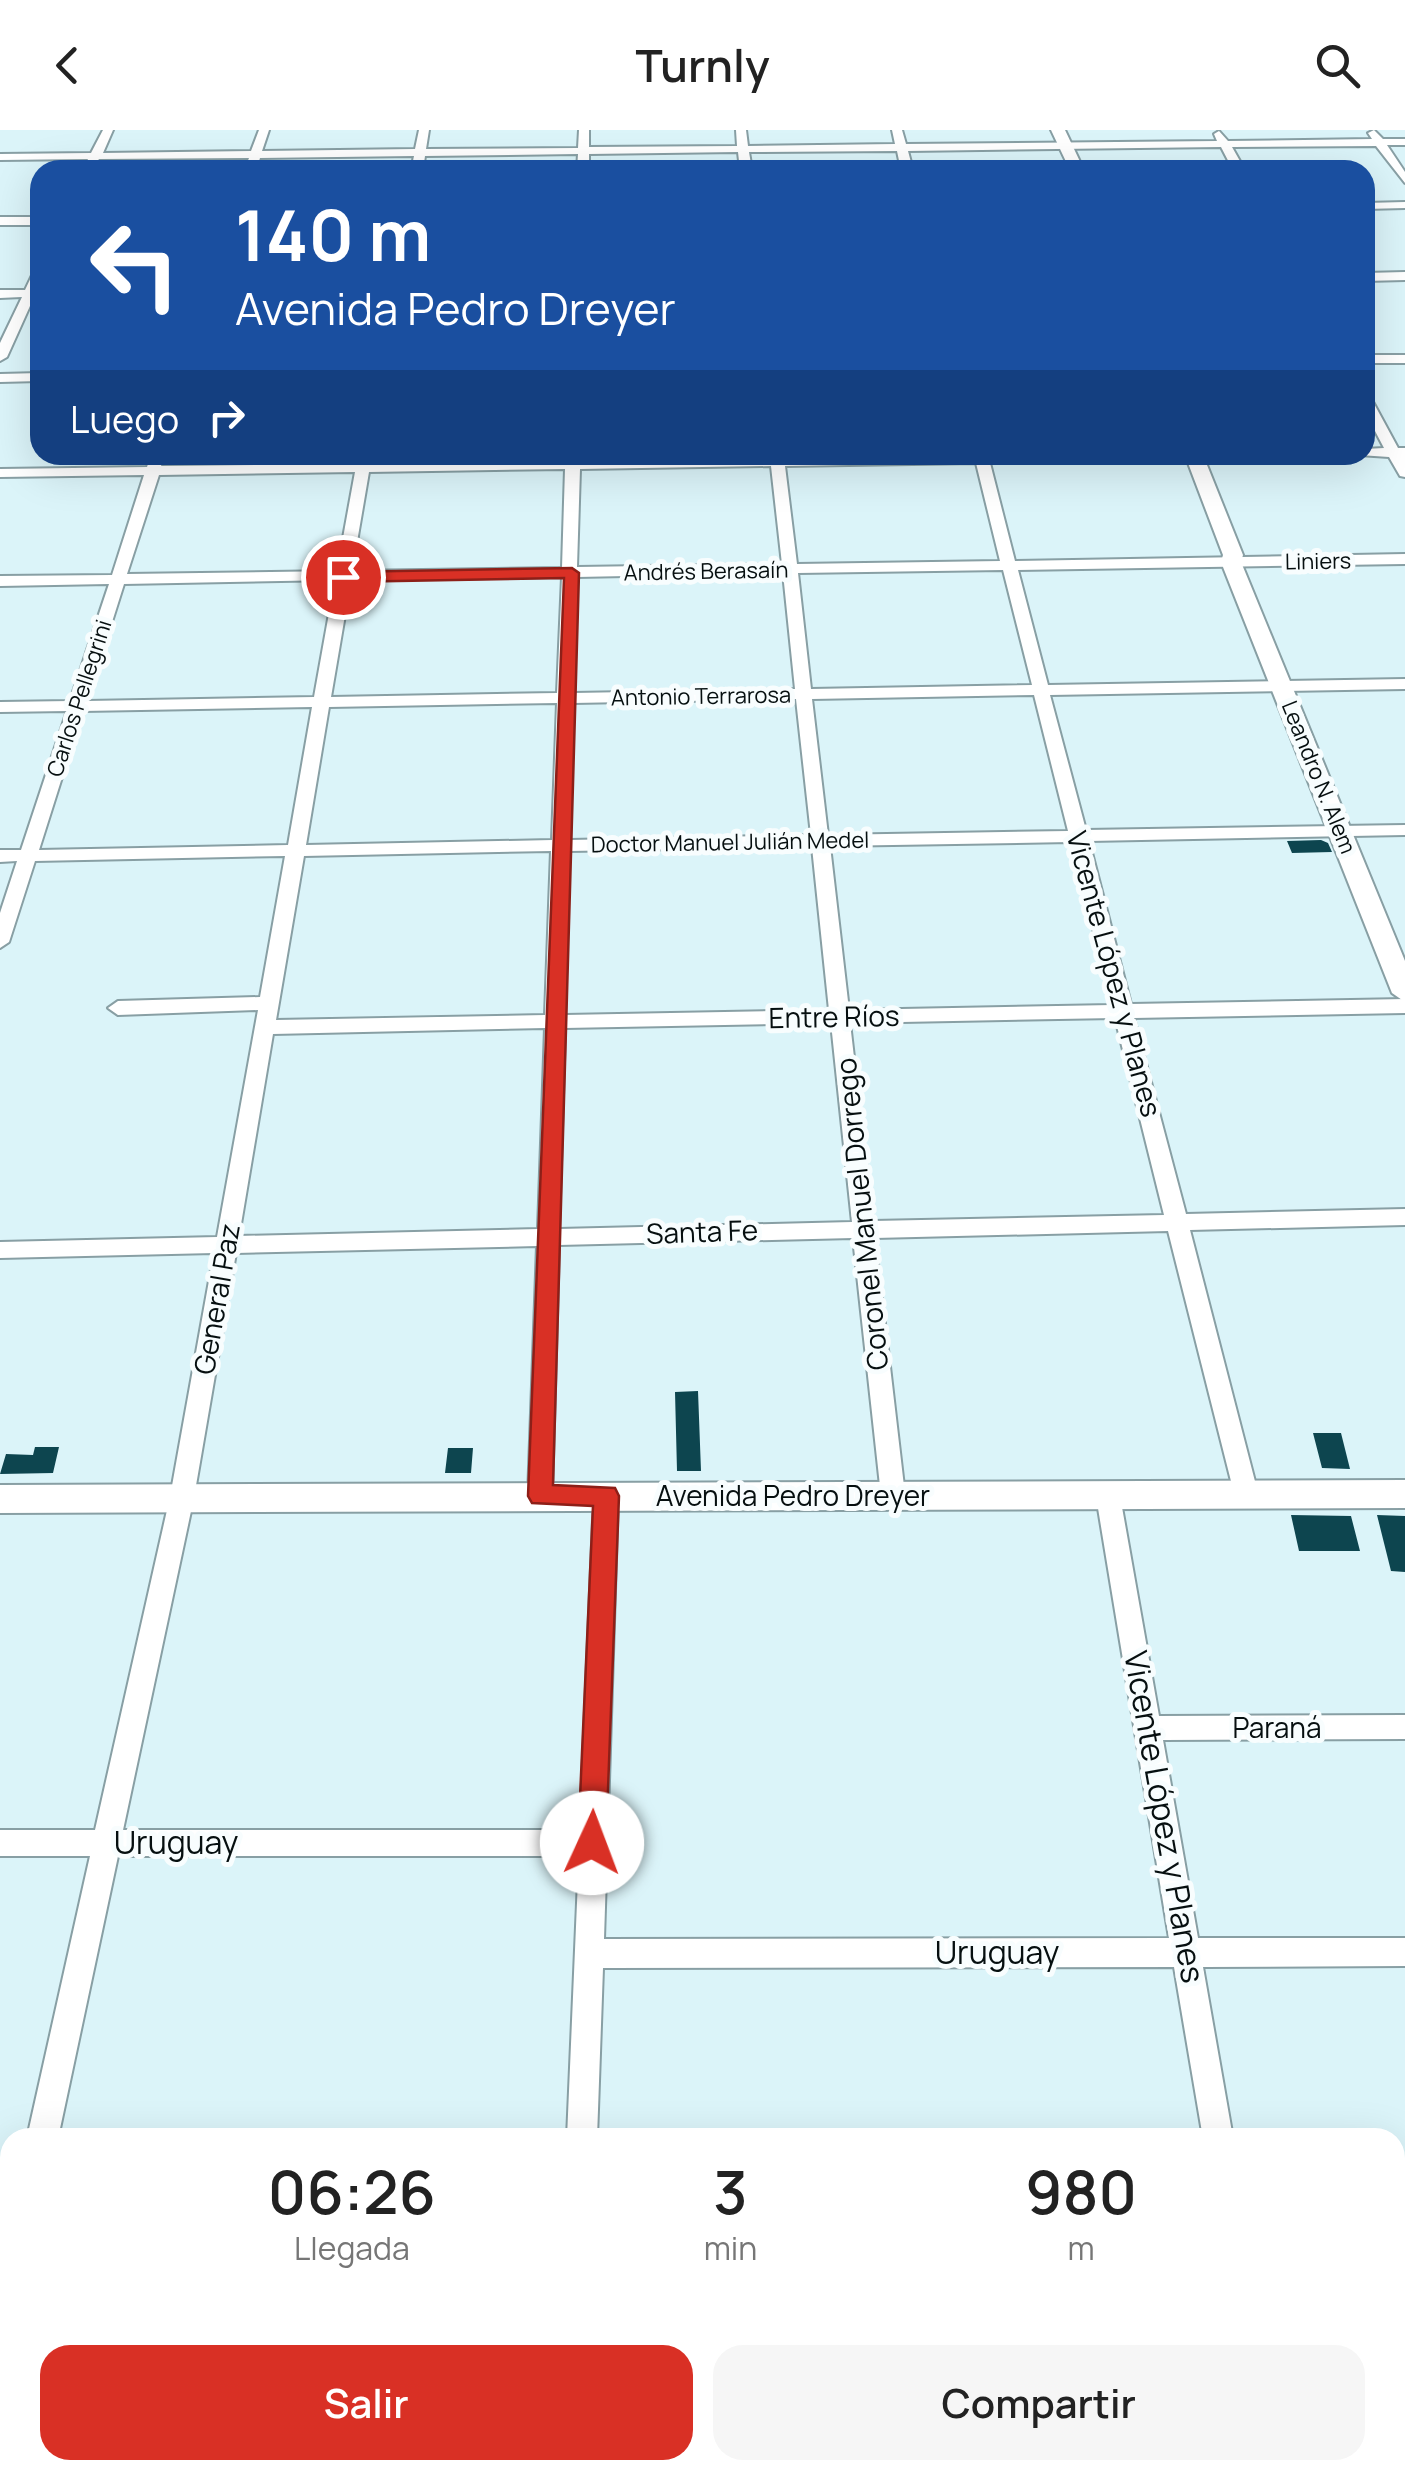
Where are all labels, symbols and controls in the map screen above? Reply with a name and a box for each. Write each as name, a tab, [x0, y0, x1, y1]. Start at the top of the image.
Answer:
text: Turnly	[635, 34, 770, 96]
icon: back	[40, 38, 95, 93]
icon: search	[1310, 38, 1365, 93]
text: 140 m	[235, 186, 431, 282]
icon: left	[70, 200, 200, 330]
text: Avenida Pedro Dreyer	[235, 277, 676, 339]
icon: right	[199, 390, 254, 445]
text: Luego	[70, 392, 179, 444]
pin	[301, 535, 386, 620]
street label: Liniers	[1285, 545, 1351, 577]
icon: arrive	[316, 550, 371, 605]
street label: Andrés Berasaín	[623, 555, 789, 587]
street label: Carlos Pellegrini	[39, 616, 119, 780]
street label: Antonio Terrarosa	[611, 679, 791, 713]
street label: Leandro N. Alem	[1275, 696, 1363, 858]
street label: Doctor Manuel Julián Medel	[590, 825, 870, 859]
street label: Vicente López y Planes	[1059, 827, 1171, 1121]
street label: Entre Ríos	[768, 996, 900, 1036]
street label: Coronel Manuel Dorrego	[826, 1056, 896, 1372]
street label: Santa Fe	[645, 1210, 759, 1252]
street label: General Paz	[184, 1220, 248, 1377]
street label: Avenida Pedro Dreyer	[656, 1476, 930, 1514]
street label: Vicente López y Planes	[1114, 1647, 1216, 1986]
street label: Paraná	[1232, 1708, 1322, 1746]
position arrow	[540, 1791, 644, 1895]
street label: Uruguay	[114, 1820, 238, 1864]
street label: Uruguay	[935, 1930, 1059, 1974]
text: 06:26	[268, 2150, 436, 2232]
text: 3	[713, 2150, 748, 2232]
text: 980	[1025, 2150, 1137, 2232]
text: Llegada	[294, 2226, 410, 2270]
text: min	[704, 2226, 757, 2270]
text: m	[1068, 2226, 1095, 2270]
button: Salir	[40, 2345, 693, 2460]
button: Compartir	[713, 2345, 1365, 2460]

